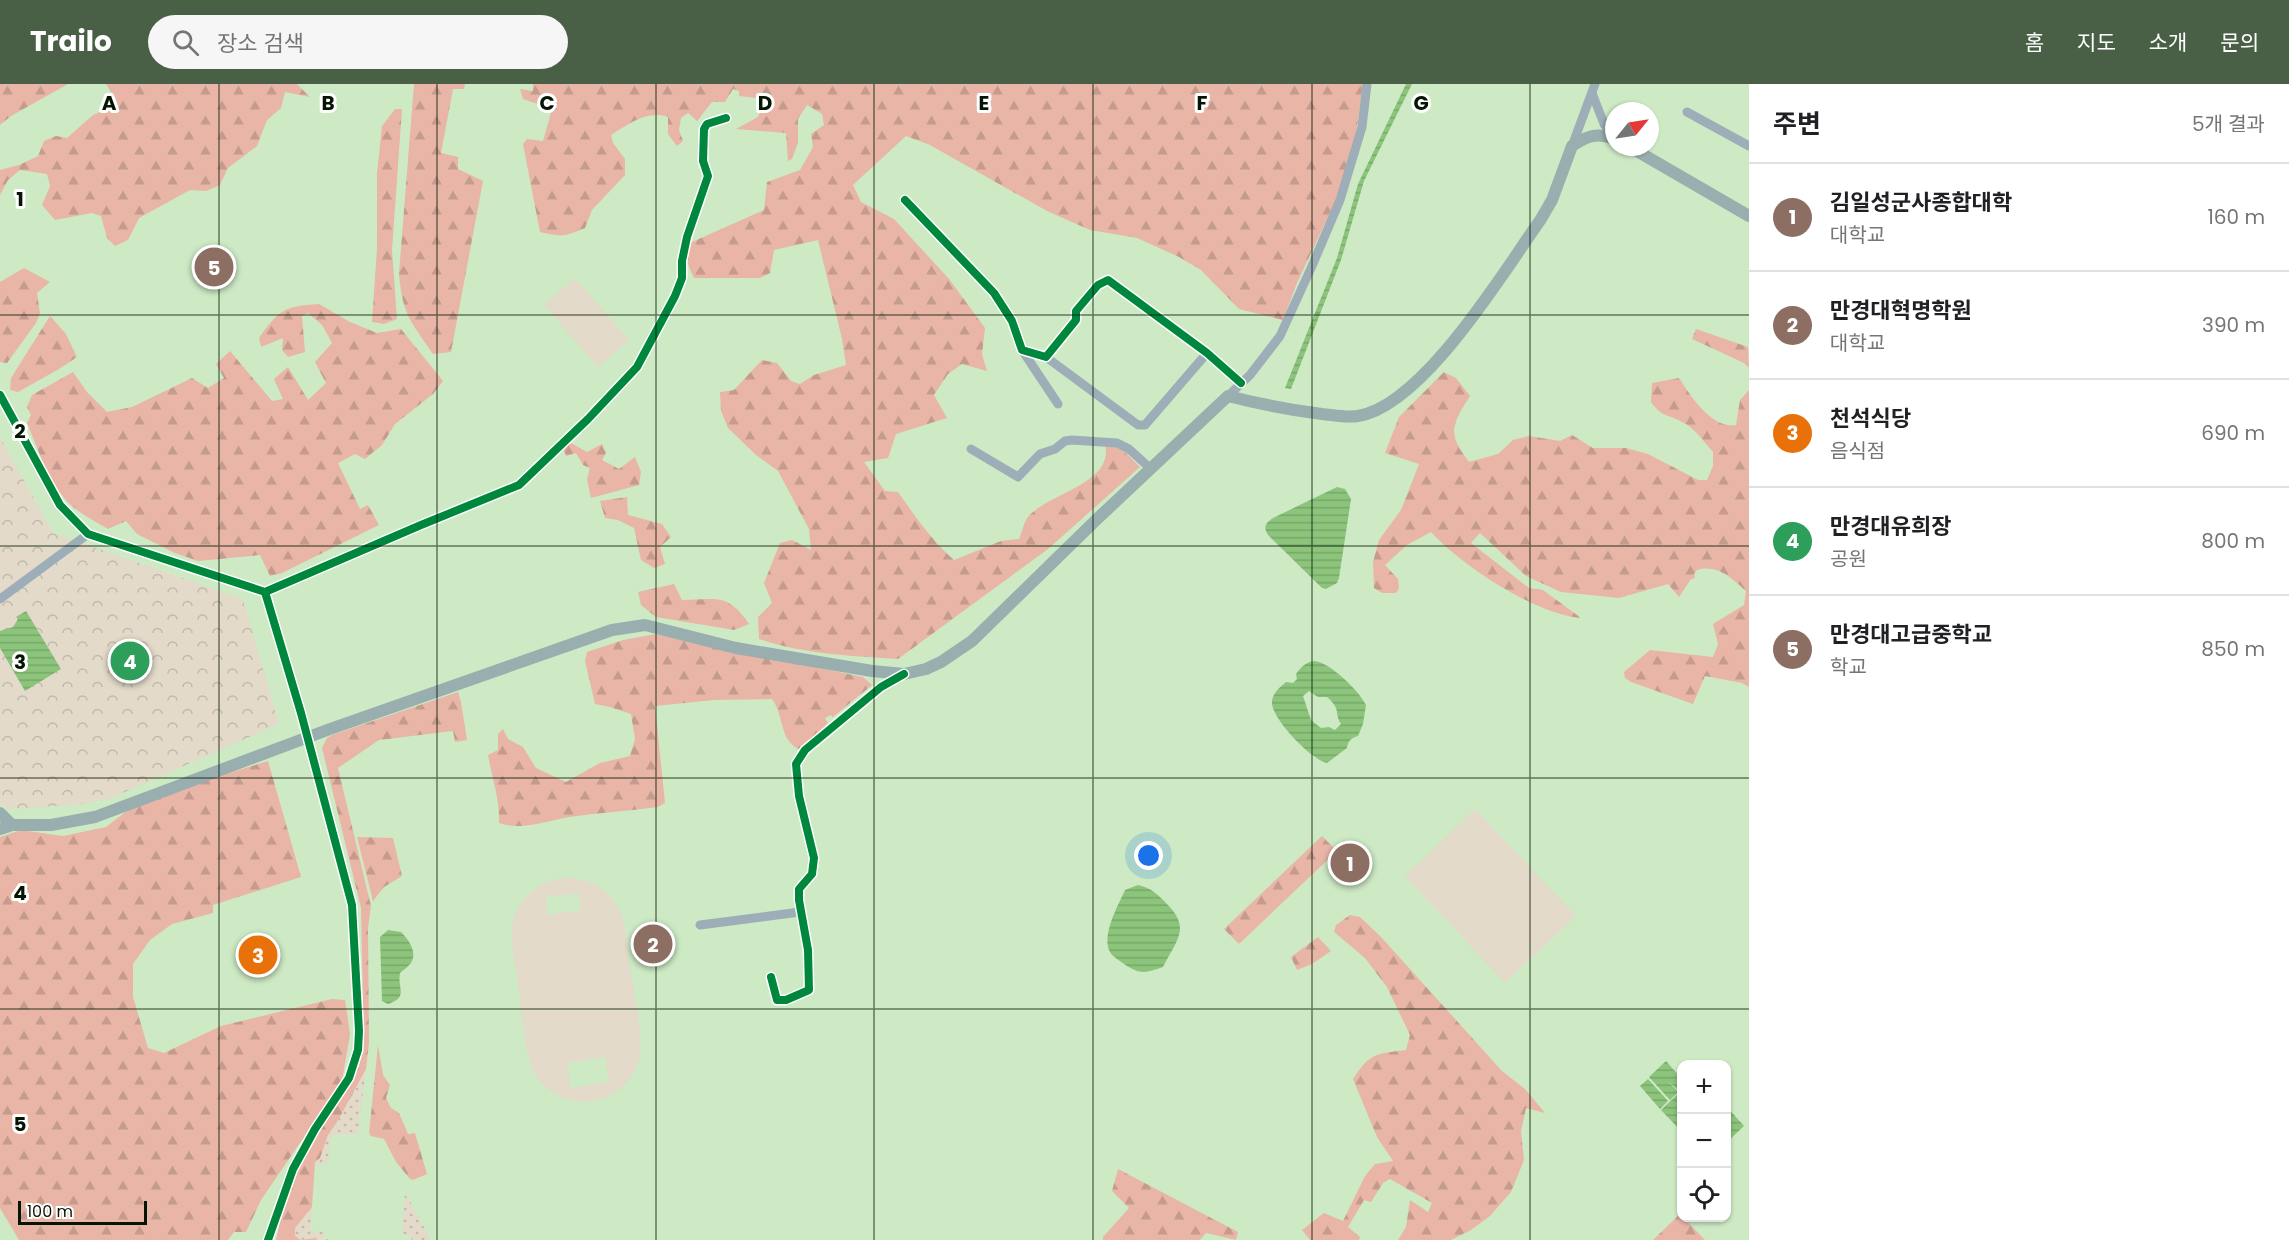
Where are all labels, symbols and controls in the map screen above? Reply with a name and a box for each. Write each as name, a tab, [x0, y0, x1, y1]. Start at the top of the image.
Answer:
search box	[148, 15, 568, 69]
text: Trailo	[30, 22, 112, 61]
icon: search	[169, 26, 202, 59]
text: 장소 검색	[217, 28, 304, 59]
text: 홈	[2025, 28, 2044, 57]
text: 지도	[2077, 28, 2116, 57]
text: 소개	[2149, 28, 2187, 57]
text: 문의	[2220, 28, 2259, 57]
text: A	[102, 89, 117, 117]
text: B	[321, 89, 335, 117]
text: C	[539, 89, 555, 117]
text: D	[758, 89, 772, 117]
text: E	[979, 89, 989, 117]
text: F	[1197, 89, 1208, 117]
text: G	[1413, 89, 1429, 117]
north arrow	[1605, 102, 1659, 156]
text: 주변	[1773, 106, 1821, 142]
text: 5개 결과	[2192, 110, 2265, 138]
text: 1	[16, 185, 24, 213]
text: 김일성군사종합대학	[1830, 187, 2012, 218]
text: 1	[1789, 203, 1796, 231]
text: 160 m	[2207, 203, 2265, 231]
text: 대학교	[1830, 221, 1885, 249]
pin: 5	[194, 244, 234, 290]
text: 만경대혁명학원	[1830, 295, 1972, 326]
text: 2	[1787, 311, 1798, 339]
text: 390 m	[2202, 311, 2265, 339]
text: 대학교	[1830, 329, 1885, 357]
text: 천석식당	[1830, 403, 1911, 434]
text: 2	[14, 417, 26, 445]
text: 3	[1786, 419, 1799, 447]
text: 690 m	[2201, 419, 2265, 447]
text: 음식점	[1830, 437, 1885, 465]
text: 만경대유희장	[1830, 511, 1951, 542]
text: 4	[1786, 527, 1799, 555]
text: 800 m	[2201, 527, 2265, 555]
text: 공원	[1830, 545, 1867, 573]
text: 만경대고급중학교	[1830, 619, 1992, 650]
text: 5	[1786, 635, 1799, 663]
text: 850 m	[2201, 635, 2265, 663]
pin: 4	[110, 638, 150, 684]
text: 3	[14, 648, 26, 676]
text: 학교	[1830, 653, 1867, 681]
pin: 1	[1330, 840, 1370, 886]
your location	[1134, 841, 1163, 870]
text: 4	[13, 879, 27, 907]
pin: 2	[634, 922, 672, 966]
pin: 3	[238, 932, 278, 978]
map controls	[1677, 1060, 1731, 1222]
button: +	[1677, 1060, 1731, 1114]
text: 5	[14, 1110, 27, 1138]
button: −	[1677, 1114, 1731, 1168]
button: locate	[1677, 1168, 1731, 1222]
scale bar	[18, 1198, 147, 1226]
text: 100 m	[27, 1200, 73, 1223]

